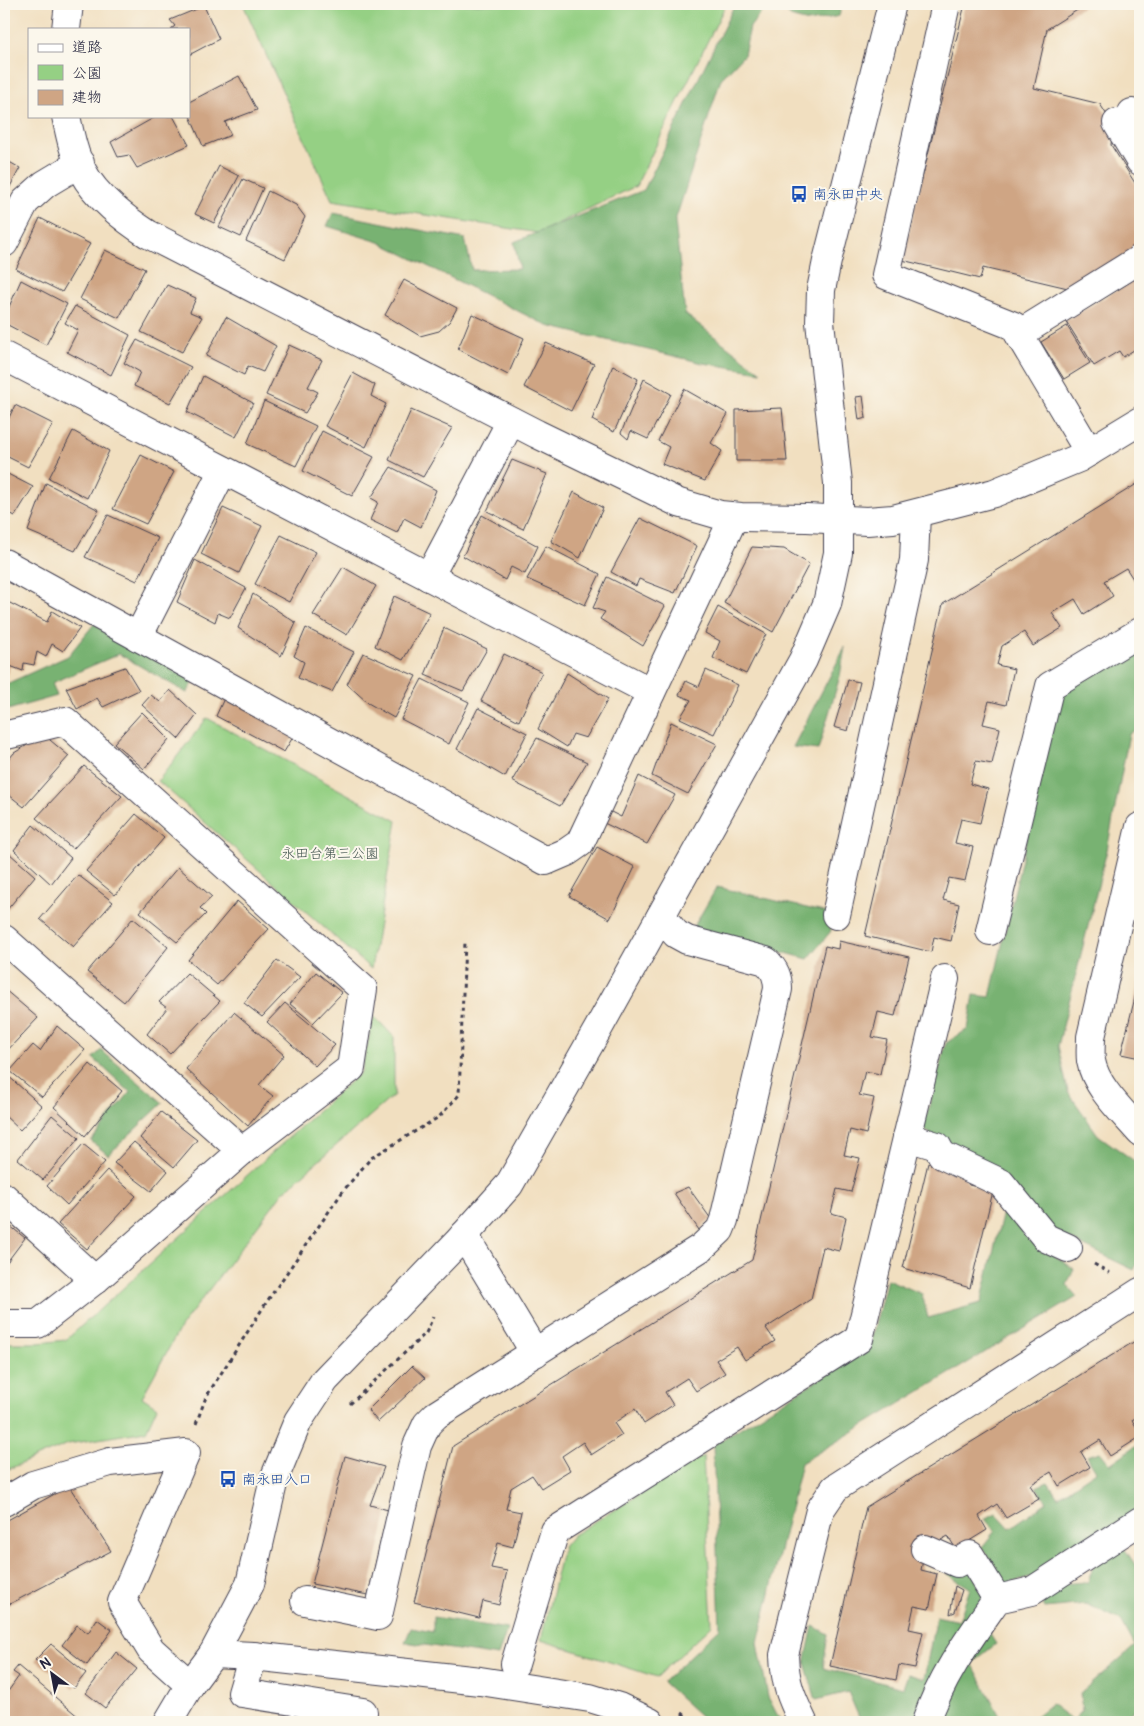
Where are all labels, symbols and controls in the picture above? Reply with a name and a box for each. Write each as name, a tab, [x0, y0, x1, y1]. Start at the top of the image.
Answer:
legend	[28, 28, 190, 118]
text: 道路	[72, 38, 102, 57]
text: 公園	[72, 64, 102, 83]
text: 建物	[72, 88, 102, 107]
bus stop icon: 南永田中央	[789, 184, 809, 204]
place label: 南永田中央	[813, 186, 883, 203]
park label: 永田台第三公園	[281, 845, 379, 862]
bus stop icon: 南永田入口	[218, 1469, 238, 1489]
place label: 南永田入口	[242, 1471, 312, 1488]
north arrow	[28, 1648, 78, 1698]
text: N	[37, 1654, 54, 1673]

